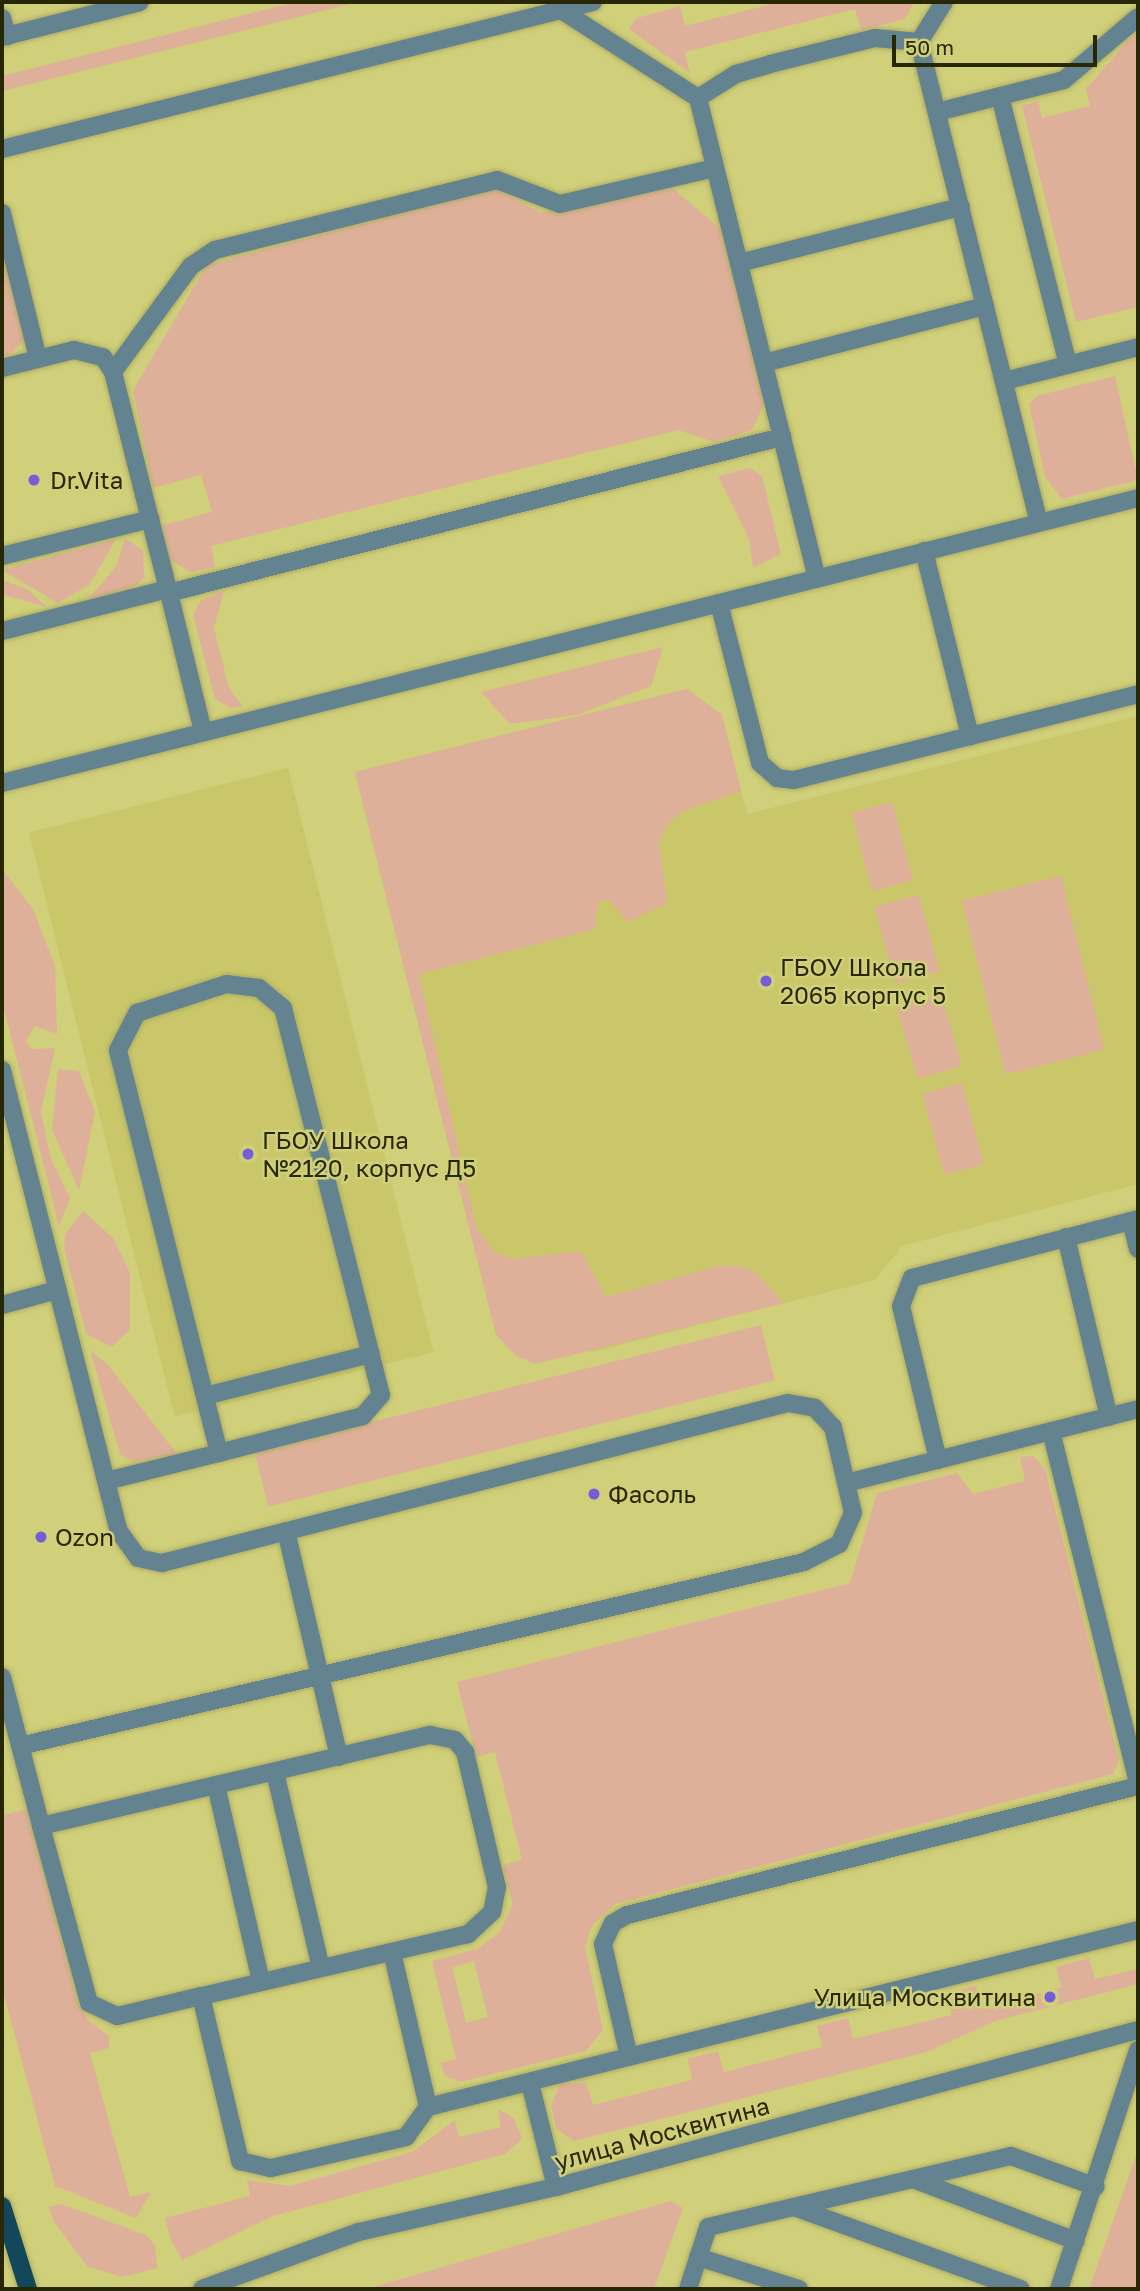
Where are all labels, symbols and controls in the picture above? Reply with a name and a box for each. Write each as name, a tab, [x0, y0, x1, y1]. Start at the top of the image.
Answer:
scale bar	[895, 21, 1100, 65]
text: 50 m	[905, 34, 954, 60]
place label: Dr.Vita	[50, 466, 123, 494]
marker: Dr.Vita	[24, 470, 44, 490]
place label: ГБОУ Школа 2065 корпус 5	[780, 953, 946, 1009]
marker: ГБОУ Школа 2065 корпус 5	[758, 973, 774, 989]
place label: ГБОУ Школа №2120, корпус Д5	[262, 1126, 476, 1182]
marker: ГБОУ Школа №2120, корпус Д5	[240, 1146, 256, 1162]
place label: Фасоль	[608, 1480, 696, 1508]
marker: Фасоль	[586, 1486, 602, 1502]
place label: Ozon	[55, 1523, 114, 1551]
marker: Ozon	[33, 1529, 49, 1545]
place label: Улица Москвитина	[814, 1983, 1036, 2011]
marker: Улица Москвитина	[1042, 1989, 1058, 2005]
street label: улица Москвитина	[552, 2090, 772, 2176]

